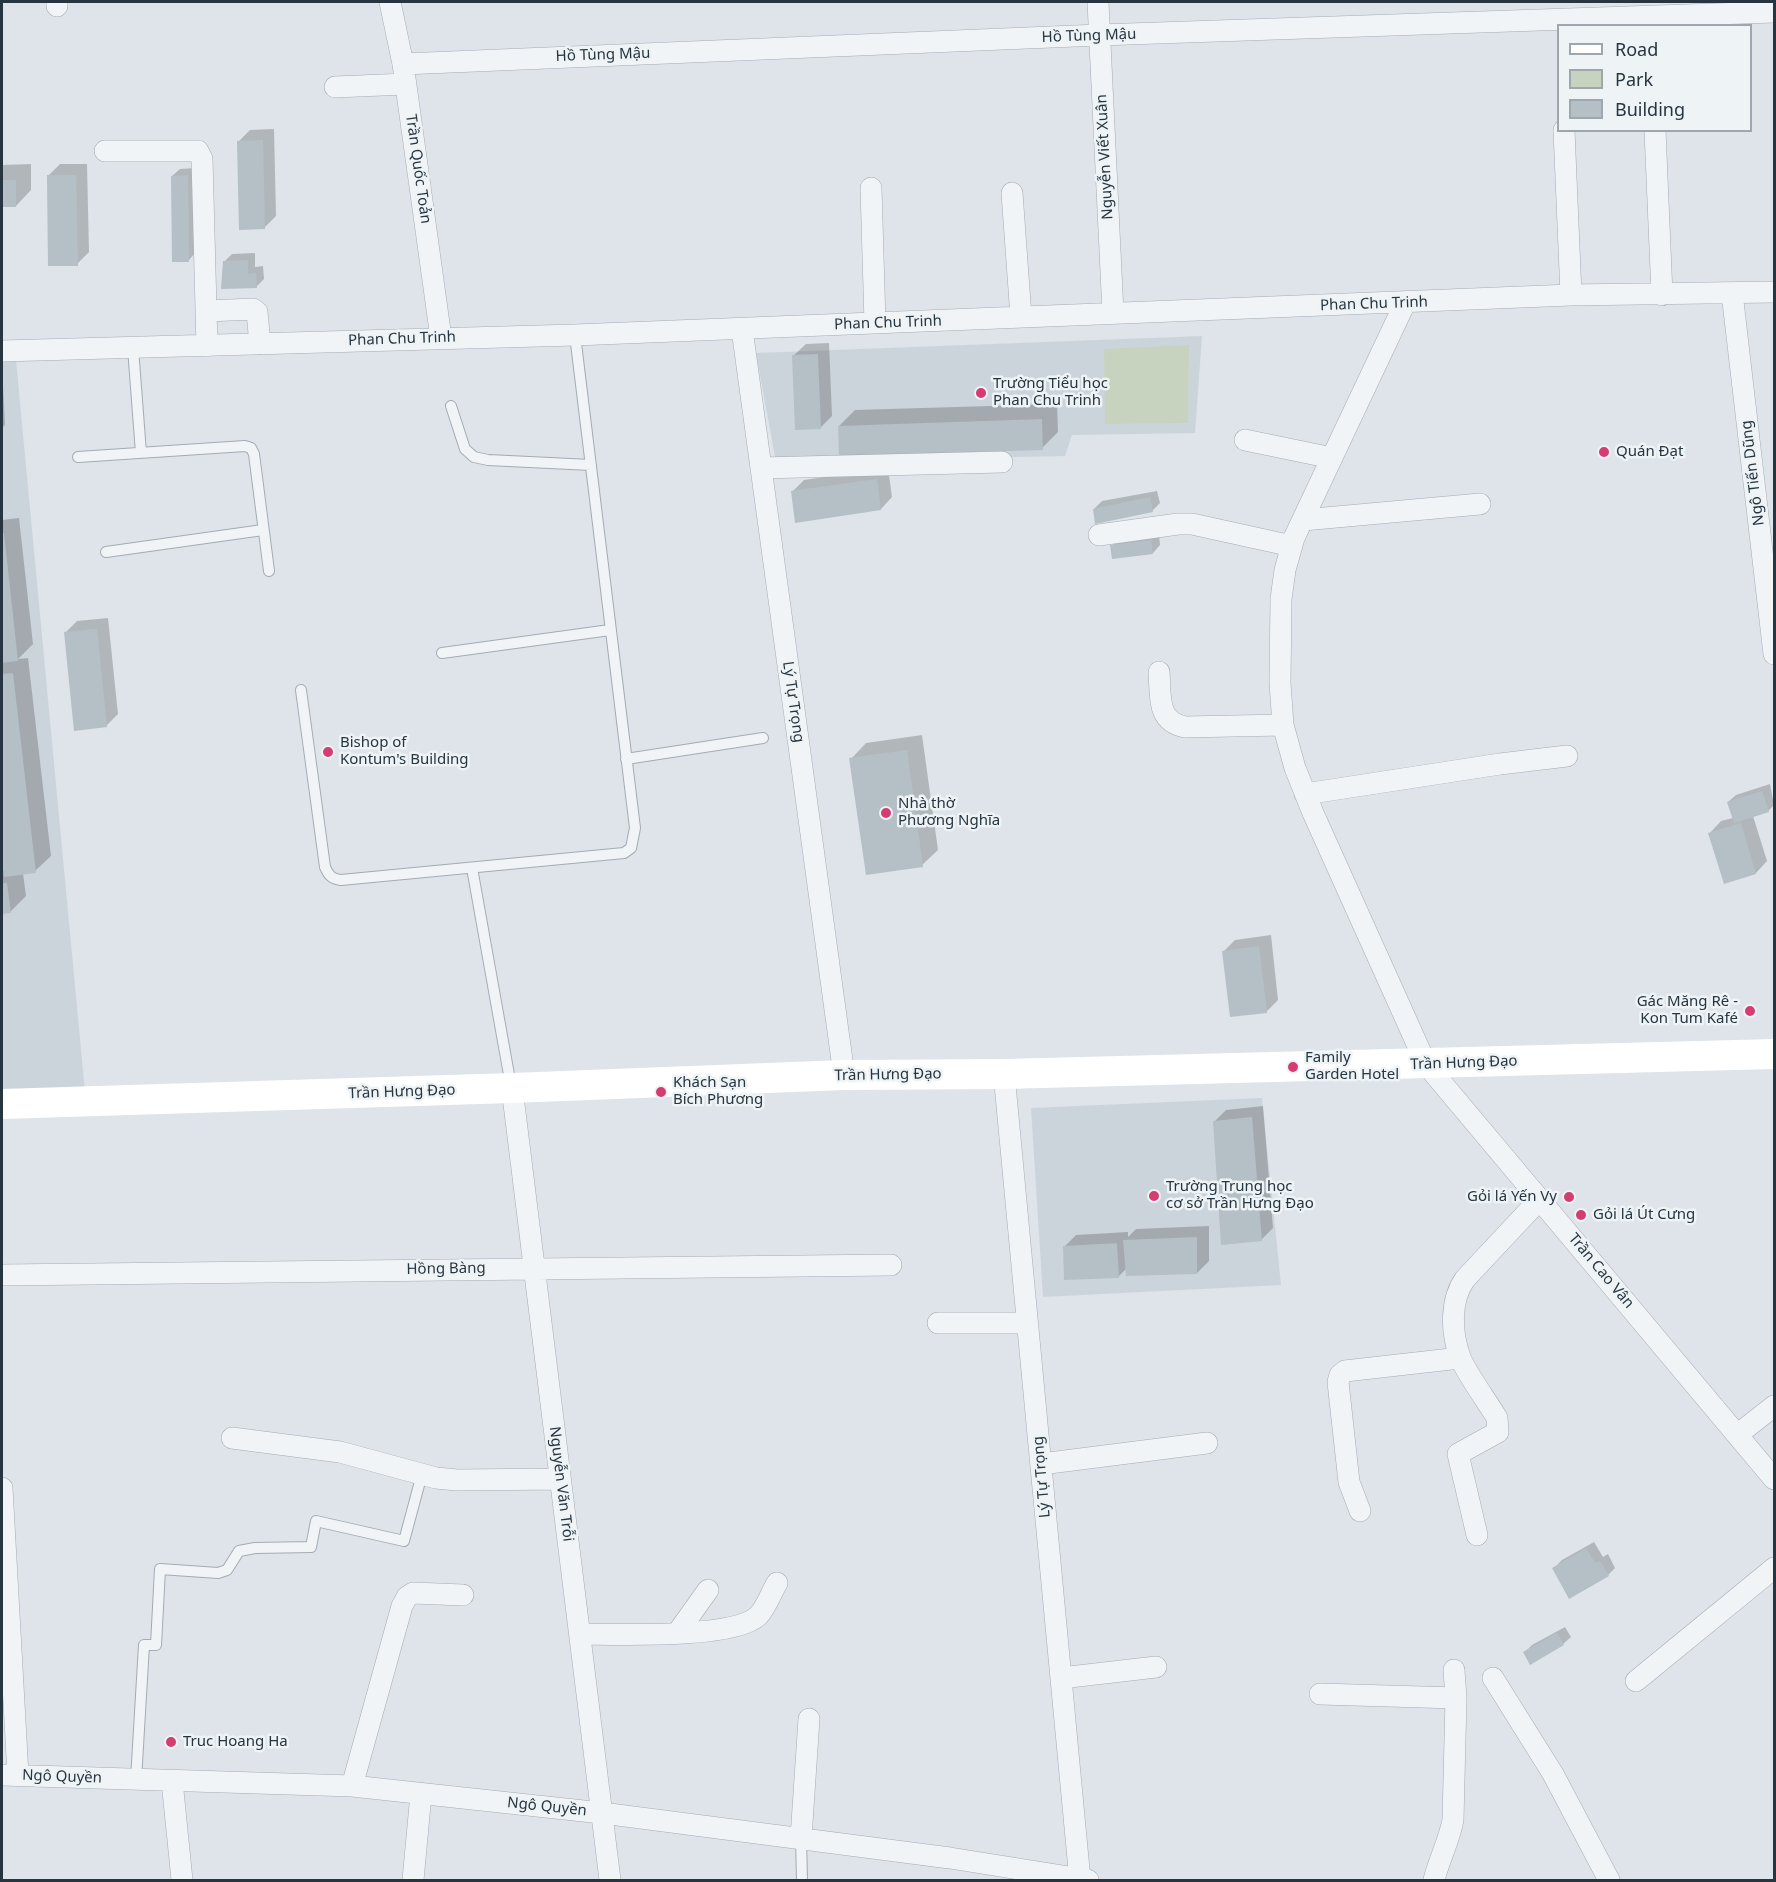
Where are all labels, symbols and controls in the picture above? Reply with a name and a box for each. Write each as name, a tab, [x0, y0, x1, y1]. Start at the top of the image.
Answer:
legend	[1557, 24, 1752, 132]
street label: Hồ Tùng Mậu	[1041, 25, 1137, 47]
text: Road	[1615, 37, 1658, 61]
street label: Hồ Tùng Mậu	[555, 44, 651, 66]
text: Park	[1615, 67, 1653, 91]
street label: Nguyễn Viết Xuân	[1093, 94, 1117, 220]
text: Building	[1615, 97, 1685, 121]
street label: Trần Quốc Toản	[401, 113, 435, 225]
street label: Phan Chu Trinh	[1320, 293, 1428, 315]
street label: Phan Chu Trinh	[834, 312, 942, 334]
street label: Phan Chu Trinh	[348, 328, 456, 350]
place label: Trường Tiểu học Phan Chu Trinh	[993, 375, 1108, 410]
marker: Trường Tiểu học Phan Chu Trinh	[974, 386, 988, 400]
street label: Ngô Tiến Dũng	[1738, 419, 1768, 527]
place label: Quán Đạt	[1616, 443, 1683, 461]
marker: Quán Đạt	[1597, 445, 1611, 459]
street label: Lý Tự Trọng	[778, 660, 808, 744]
place label: Bishop of Kontum's Building	[340, 734, 469, 769]
marker: Bishop of Kontum's Building	[321, 745, 335, 759]
place label: Nhà thờ Phương Nghĩa	[898, 795, 1000, 830]
marker: Nhà thờ Phương Nghĩa	[879, 806, 893, 820]
place label: Gác Măng Rê - Kon Tum Kafé	[1637, 993, 1738, 1028]
marker: Gác Măng Rê - Kon Tum Kafé	[1743, 1004, 1757, 1018]
place label: Family Garden Hotel	[1305, 1049, 1399, 1084]
street label: Trần Hưng Đạo	[1410, 1052, 1518, 1074]
marker: Family Garden Hotel	[1286, 1060, 1300, 1074]
street label: Trần Hưng Đạo	[834, 1065, 942, 1085]
place label: Khách Sạn Bích Phương	[673, 1074, 763, 1109]
street label: Trần Hưng Đạo	[348, 1081, 456, 1103]
marker: Khách Sạn Bích Phương	[654, 1085, 668, 1099]
place label: Trường Trung học cơ sở Trần Hưng Đạo	[1166, 1178, 1314, 1213]
place label: Gỏi lá Yến Vy	[1467, 1188, 1557, 1206]
marker: Trường Trung học cơ sở Trần Hưng Đạo	[1147, 1189, 1161, 1203]
marker: Gỏi lá Yến Vy	[1562, 1190, 1576, 1204]
place label: Gỏi lá Út Cưng	[1593, 1206, 1695, 1224]
marker: Gỏi lá Út Cưng	[1574, 1208, 1588, 1222]
street label: Trần Cao Vân	[1564, 1230, 1638, 1312]
street label: Hồng Bàng	[406, 1259, 486, 1279]
street label: Nguyễn Văn Trỗi	[545, 1425, 577, 1543]
street label: Lý Tự Trọng	[1029, 1435, 1055, 1519]
place label: Truc Hoang Ha	[183, 1733, 288, 1751]
marker: Truc Hoang Ha	[164, 1735, 178, 1749]
street label: Ngô Quyền	[22, 1767, 102, 1787]
street label: Ngô Quyền	[506, 1794, 588, 1820]

